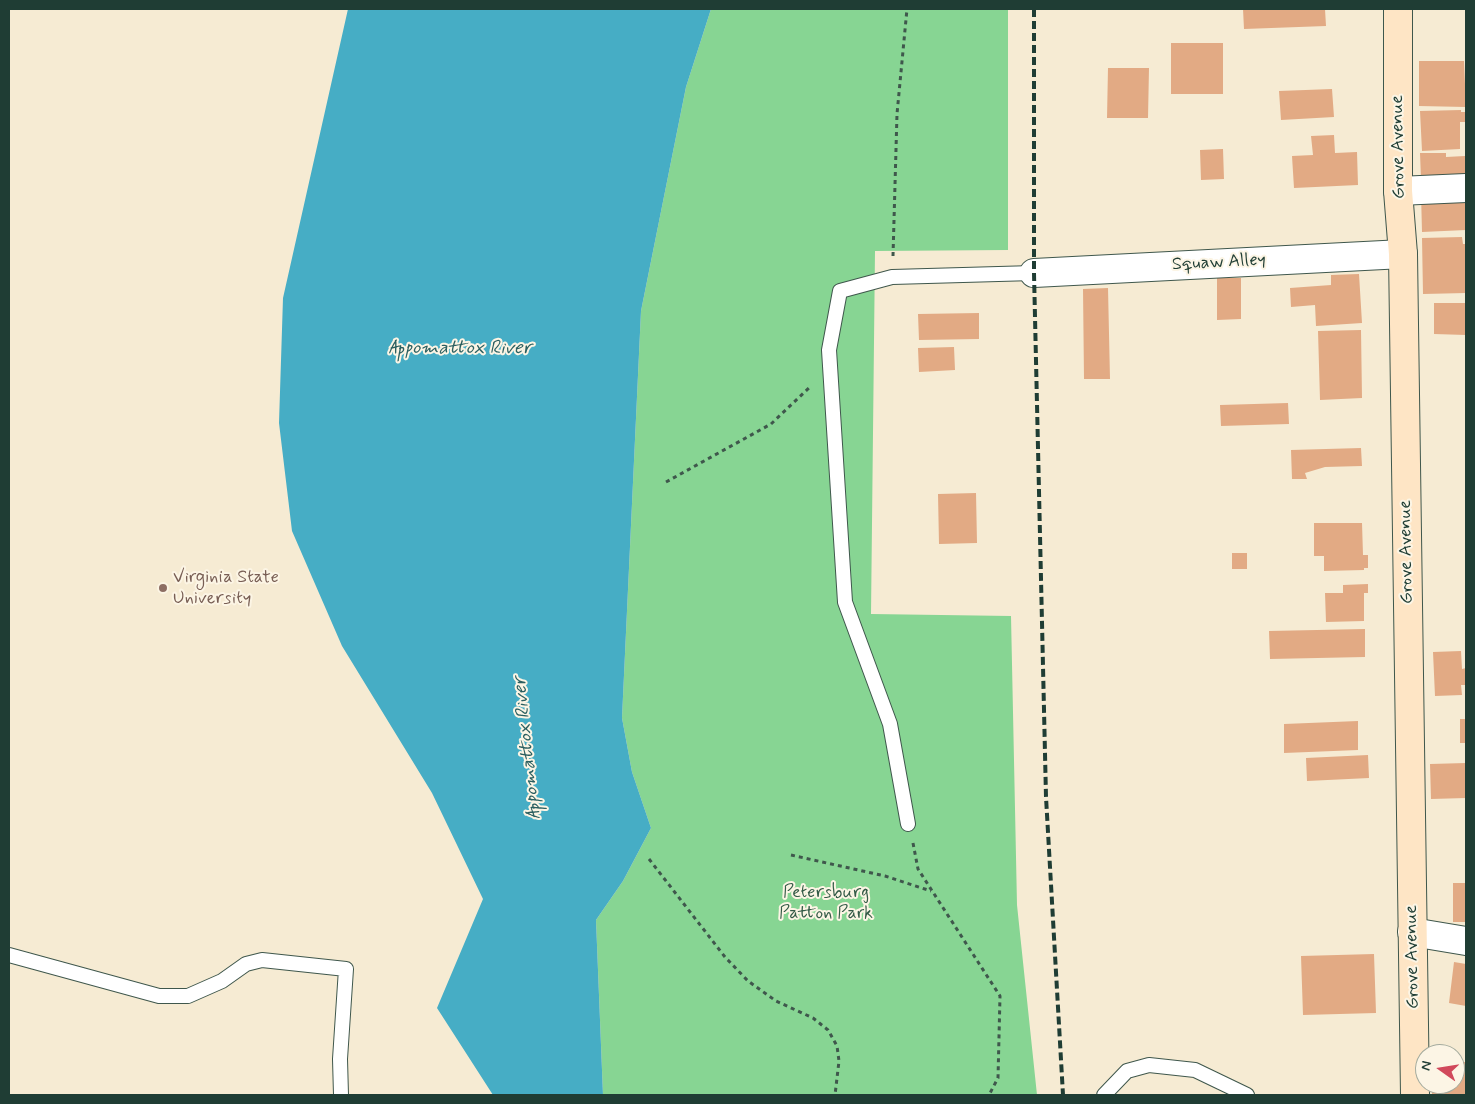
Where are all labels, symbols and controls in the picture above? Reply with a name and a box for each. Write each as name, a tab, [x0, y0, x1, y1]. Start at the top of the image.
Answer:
street label: Grove Avenue	[1387, 95, 1411, 199]
street label: Squaw Alley	[1172, 250, 1266, 276]
water label: Appomattox River	[388, 338, 532, 360]
street label: Grove Avenue	[1395, 500, 1419, 604]
place label: Virginia State University	[173, 567, 279, 610]
marker: Virginia State University	[157, 582, 169, 594]
water label: Appomattox River	[509, 676, 547, 820]
park label: Petersburg Patton Park	[779, 882, 873, 924]
street label: Grove Avenue	[1401, 905, 1425, 1009]
north arrow	[1415, 1044, 1465, 1094]
text: N	[1417, 1059, 1436, 1072]

